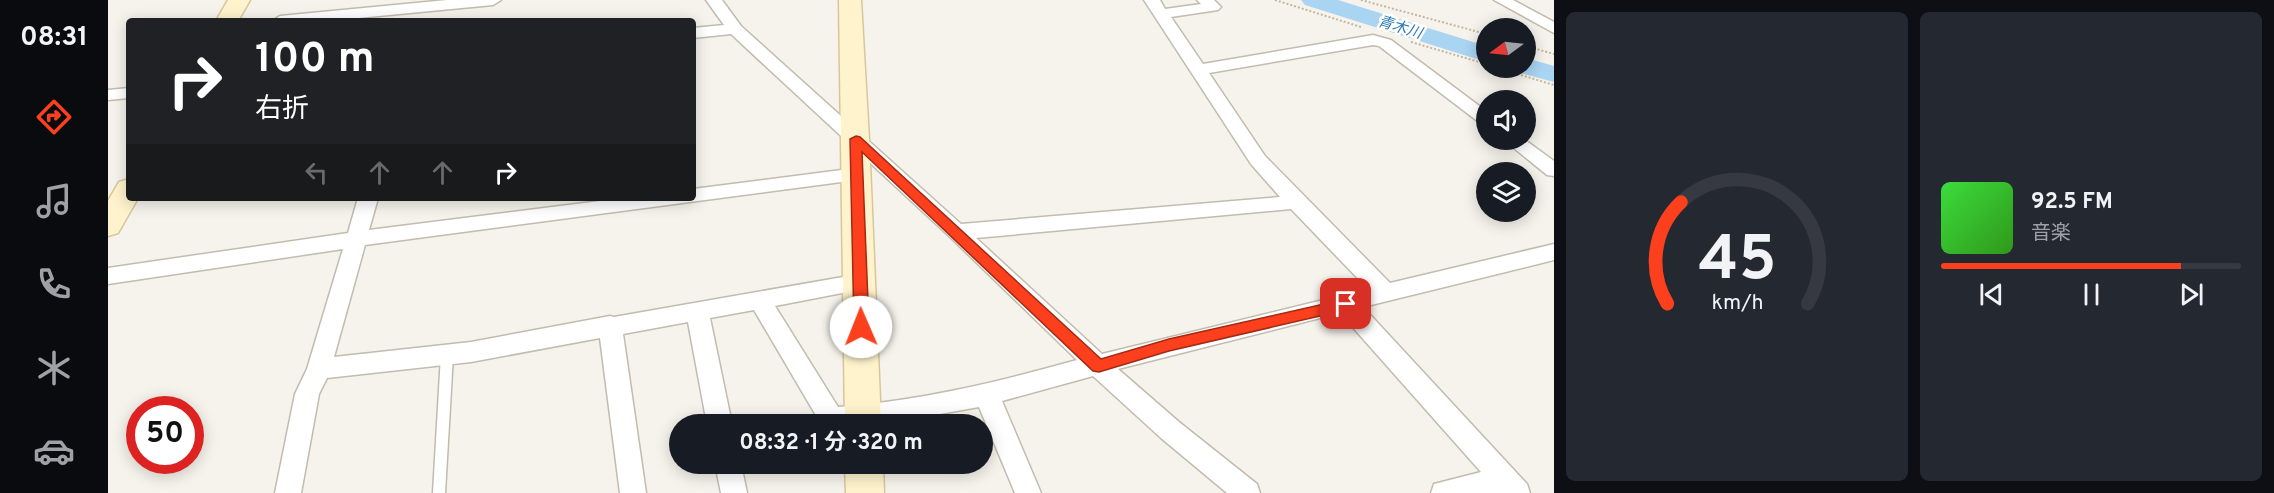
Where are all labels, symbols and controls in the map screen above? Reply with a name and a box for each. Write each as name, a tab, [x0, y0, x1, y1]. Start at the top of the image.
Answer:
water label: 青木川	[1375, 13, 1426, 45]
north arrow	[1476, 18, 1536, 78]
map controls	[1476, 18, 1536, 222]
text: 08:31	[20, 21, 88, 55]
text: 100 m	[255, 34, 374, 87]
icon: right	[156, 42, 234, 120]
button: sound	[1476, 90, 1536, 150]
text: 右折	[255, 93, 309, 127]
icon: directions	[33, 96, 75, 138]
icon: left	[300, 156, 333, 189]
icon: ahead	[363, 156, 396, 189]
icon: ahead	[426, 156, 459, 189]
icon: right	[489, 156, 522, 189]
button: layers	[1476, 162, 1536, 222]
icon: music	[33, 180, 75, 222]
text: 92.5 FM	[2031, 189, 2113, 216]
text: 音楽	[2031, 221, 2071, 247]
text: 45	[1698, 223, 1776, 302]
icon: phone	[33, 263, 75, 305]
pin	[1320, 278, 1371, 329]
icon: previous	[1975, 278, 2008, 311]
icon: pause	[2075, 278, 2108, 311]
icon: next	[2175, 278, 2208, 311]
icon: arrive	[1329, 287, 1362, 320]
text: km/h	[1711, 290, 1763, 317]
position arrow	[829, 295, 893, 359]
icon: climate	[33, 347, 75, 389]
speed limit sign: 50	[126, 396, 204, 474]
icon: car	[33, 430, 75, 472]
text: 08:32 · 1 分 · 320 m	[739, 430, 923, 457]

